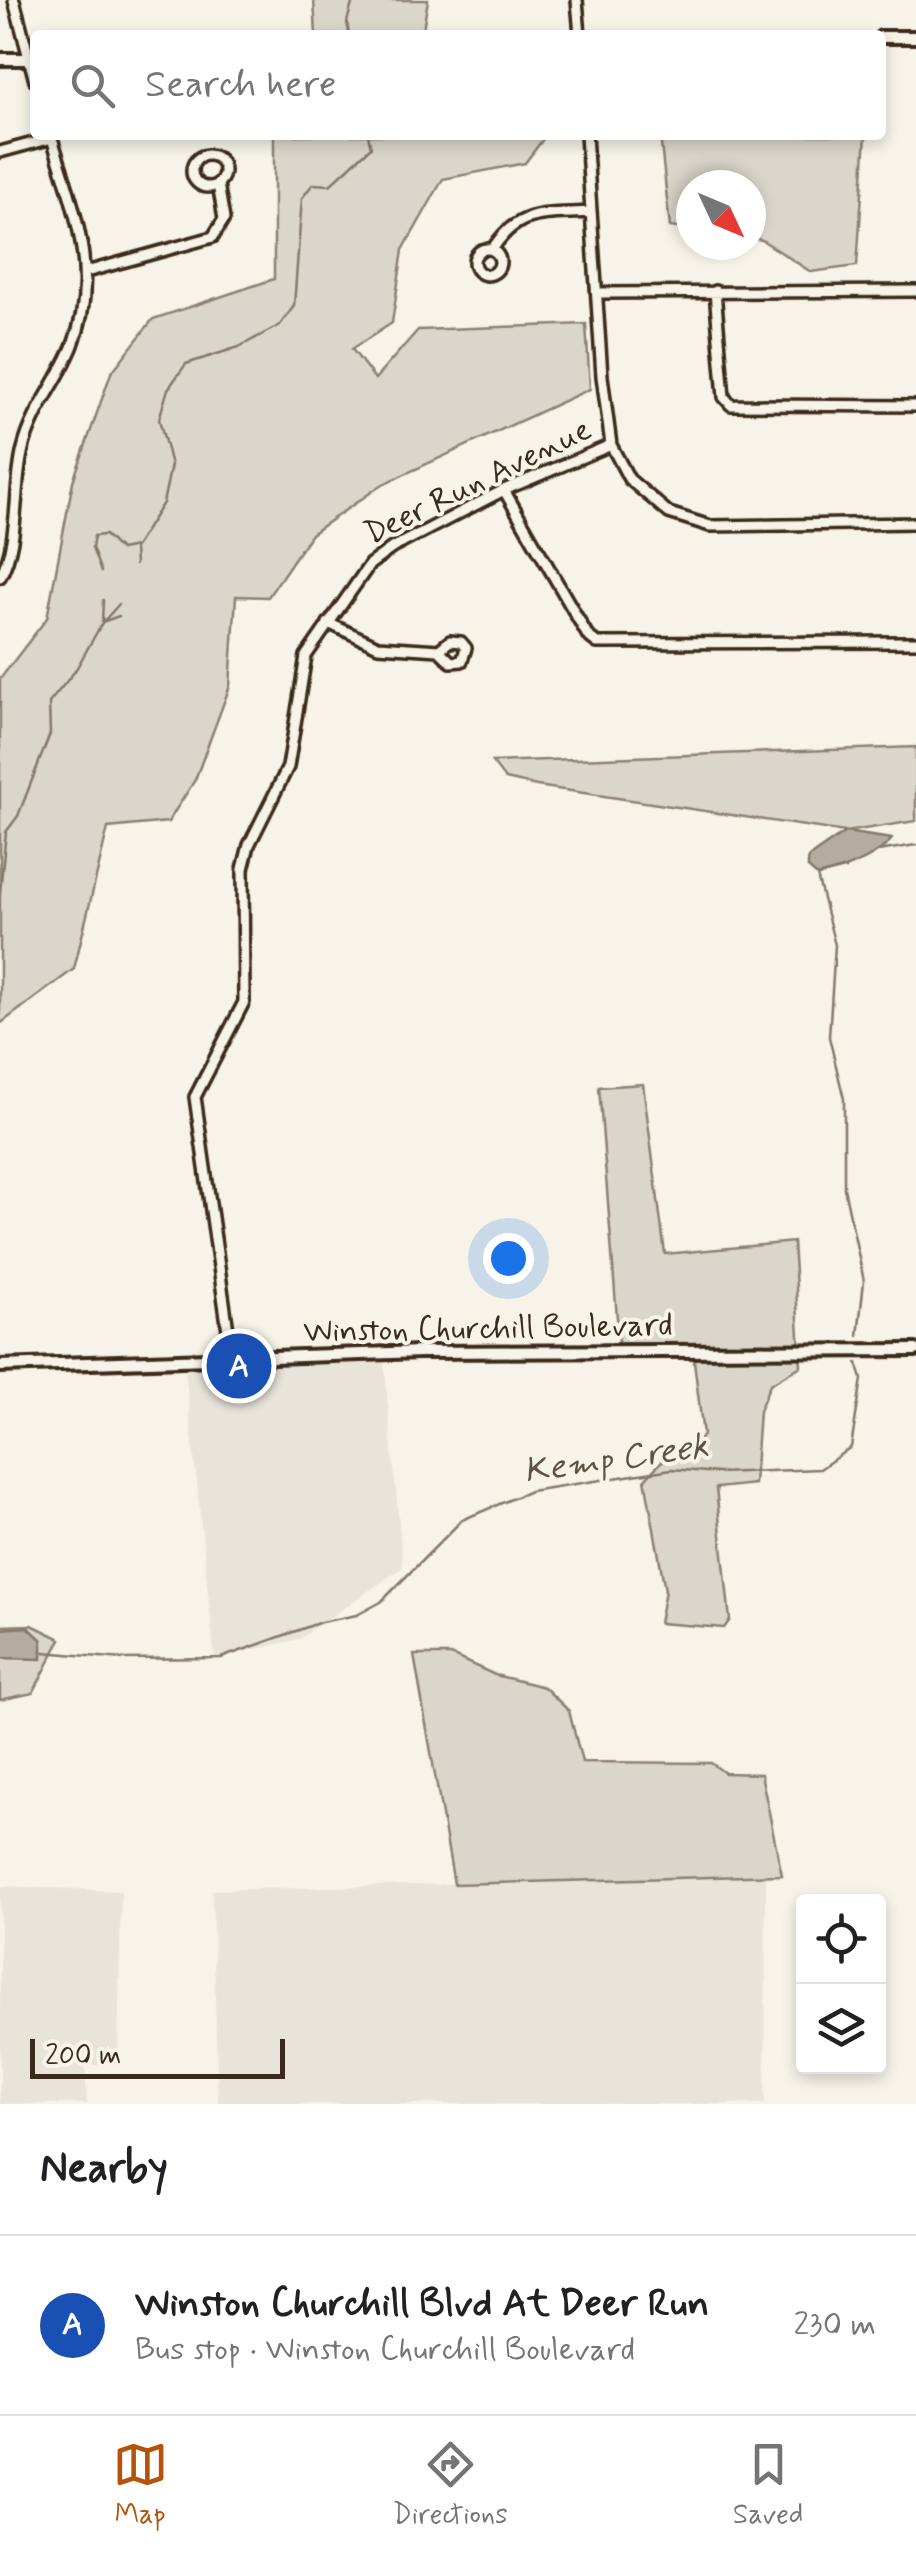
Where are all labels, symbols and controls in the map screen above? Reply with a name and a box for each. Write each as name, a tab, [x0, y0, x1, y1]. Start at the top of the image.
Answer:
search box	[30, 30, 886, 140]
icon: search	[65, 58, 120, 113]
text: Search here	[145, 61, 336, 110]
north arrow	[676, 170, 766, 260]
street label: Deer Run Avenue	[358, 409, 598, 555]
your location	[483, 1233, 534, 1284]
street label: Winston Churchill Boulevard	[303, 1305, 673, 1353]
pin: A	[206, 1328, 272, 1404]
water label: Kemp Creek	[521, 1423, 711, 1495]
map controls	[796, 1894, 886, 2074]
button: locate	[796, 1894, 886, 1984]
button: layers	[796, 1984, 886, 2074]
scale bar	[30, 2034, 285, 2078]
text: 200 m	[45, 2038, 121, 2075]
text: Nearby	[40, 2142, 168, 2197]
text: Winston Churchill Blvd At Deer Run	[135, 2280, 709, 2329]
text: A	[62, 2304, 83, 2346]
text: 230 m	[793, 2304, 876, 2346]
text: Bus stop · Winston Churchill Boulevard	[135, 2329, 635, 2371]
tab: Map	[113, 2437, 168, 2534]
tab: Directions	[393, 2437, 508, 2534]
tab: Saved	[733, 2437, 803, 2534]

